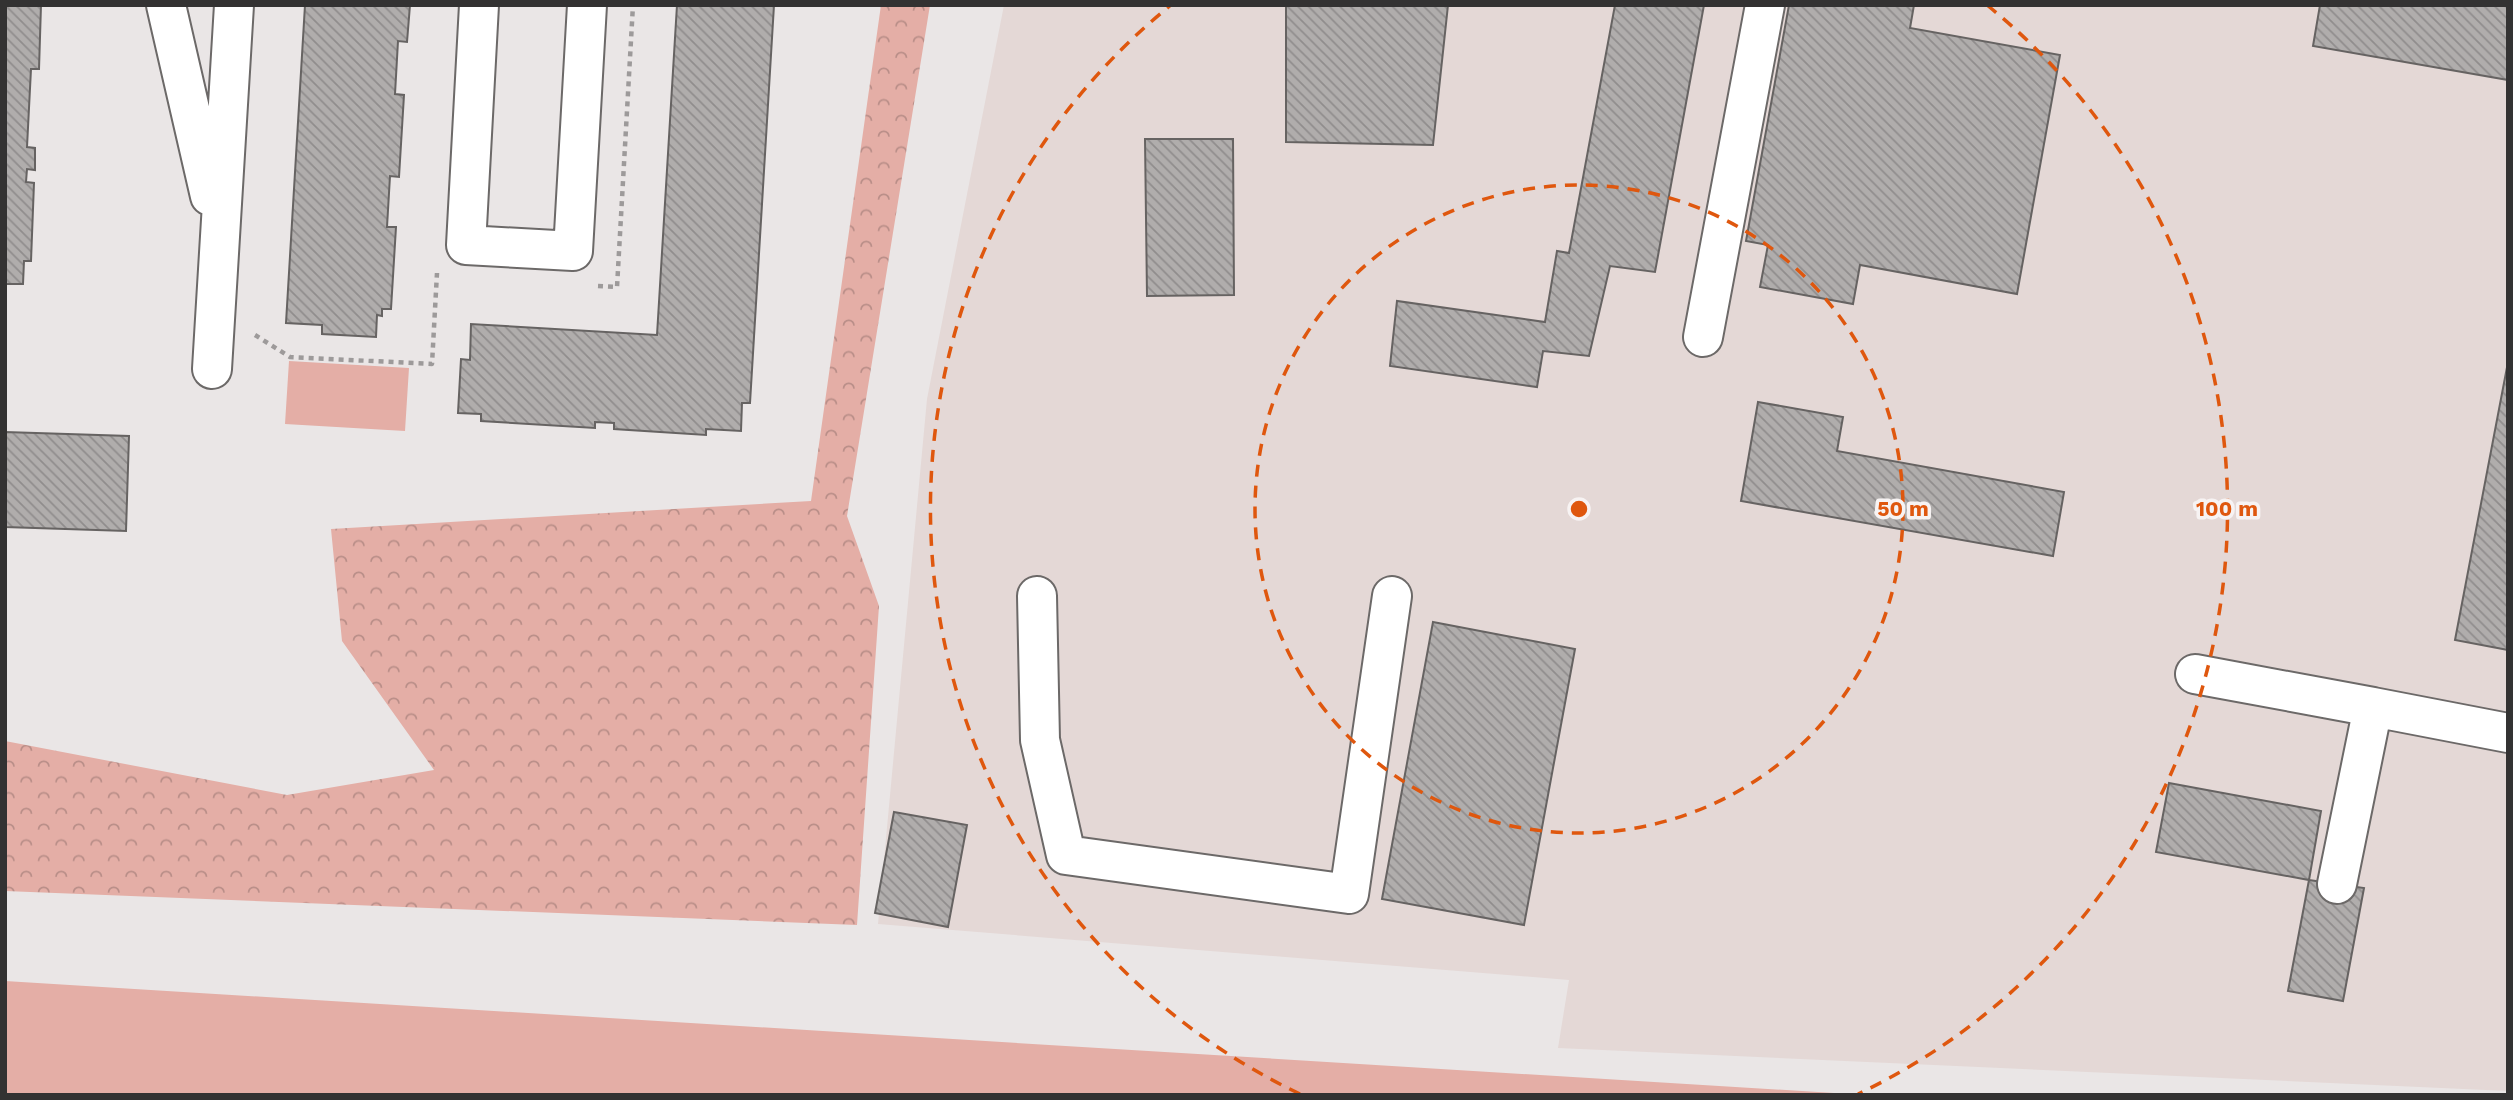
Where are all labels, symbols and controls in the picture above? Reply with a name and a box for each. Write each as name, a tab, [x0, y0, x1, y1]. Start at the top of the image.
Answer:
text: 50 m	[1877, 496, 1929, 521]
text: 100 m	[2196, 496, 2258, 521]
centre of rings	[1567, 497, 1591, 521]

